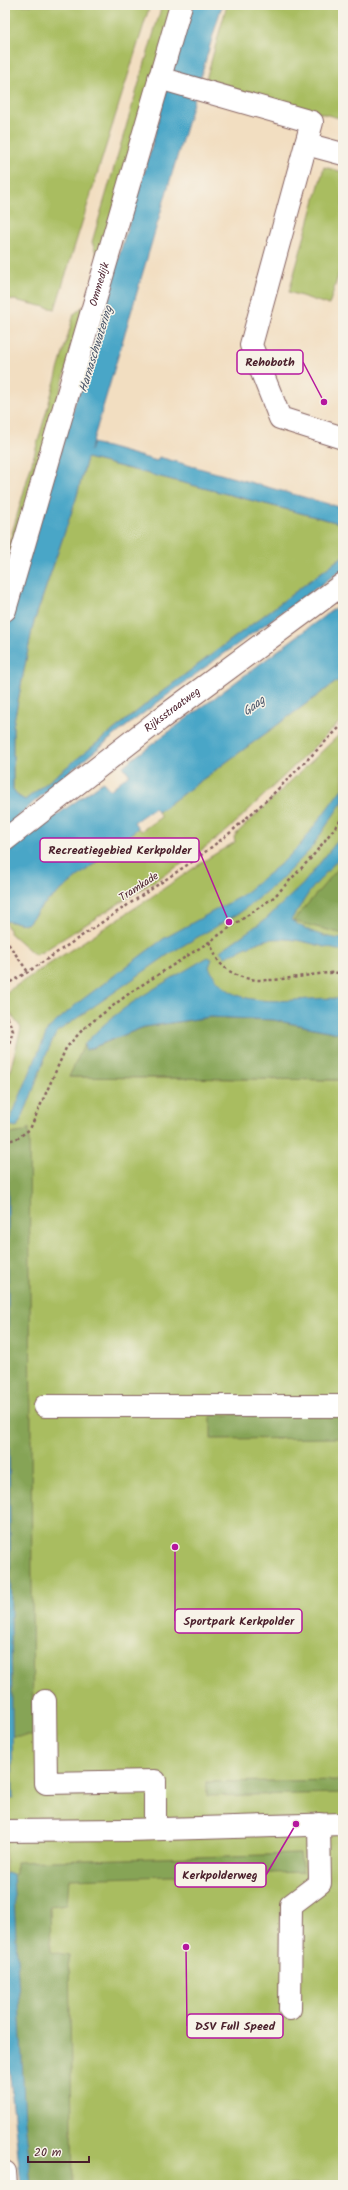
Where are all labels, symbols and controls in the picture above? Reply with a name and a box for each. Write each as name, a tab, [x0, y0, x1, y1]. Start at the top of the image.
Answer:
street label: Ommedijk	[85, 259, 115, 309]
water label: Harnaschwatering	[74, 302, 119, 394]
callout: Rehoboth	[237, 350, 303, 374]
text: Rehoboth	[245, 353, 295, 372]
street label: Rijksstraatweg	[140, 683, 205, 737]
water label: Gaag	[239, 690, 270, 721]
callout: Recreatiegebied Kerkpolder	[40, 838, 199, 862]
text: Recreatiegebied Kerkpolder	[48, 841, 192, 860]
street label: Tramkade	[116, 867, 162, 907]
callout: Sportpark Kerkpolder	[175, 1609, 302, 1633]
text: Sportpark Kerkpolder	[184, 1612, 295, 1631]
callout: Kerkpolderweg	[175, 1863, 266, 1887]
text: Kerkpolderweg	[182, 1866, 258, 1885]
callout: DSV Full Speed	[187, 2014, 283, 2038]
text: DSV Full Speed	[195, 2017, 276, 2036]
scale bar	[28, 2138, 89, 2164]
text: 20 m	[34, 2143, 62, 2162]

